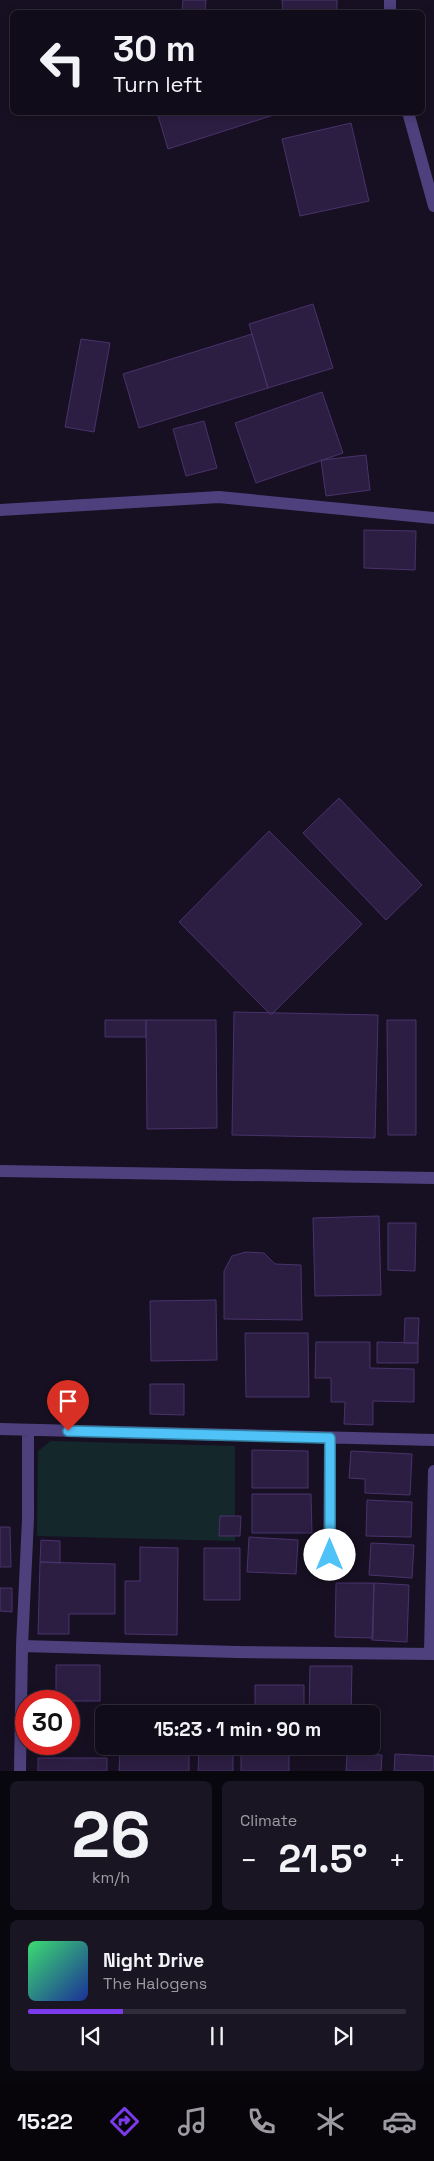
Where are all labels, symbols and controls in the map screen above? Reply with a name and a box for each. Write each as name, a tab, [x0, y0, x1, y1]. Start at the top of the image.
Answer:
text: 30 m	[113, 27, 196, 71]
icon: left	[30, 30, 95, 95]
text: Turn left	[113, 70, 203, 98]
pin	[47, 1380, 89, 1431]
icon: arrive	[54, 1387, 82, 1415]
position arrow	[303, 1528, 355, 1580]
speed limit sign: 30	[15, 1690, 80, 1755]
text: 15:23 · 1 min · 90 m	[154, 1717, 321, 1742]
text: 26	[72, 1793, 150, 1876]
text: Climate	[240, 1810, 297, 1831]
text: 21.5°	[279, 1835, 367, 1883]
text: −	[240, 1842, 257, 1878]
text: +	[389, 1842, 406, 1878]
text: km/h	[92, 1867, 130, 1888]
text: Night Drive	[103, 1948, 204, 1973]
text: The Halogens	[103, 1973, 207, 1994]
icon: previous	[77, 2022, 105, 2050]
icon: pause	[203, 2022, 231, 2050]
icon: next	[329, 2022, 357, 2050]
icon: directions	[107, 2104, 142, 2139]
icon: music	[175, 2104, 210, 2139]
icon: phone	[244, 2104, 279, 2139]
icon: climate	[313, 2104, 348, 2139]
icon: car	[382, 2104, 417, 2139]
text: 15:22	[17, 2107, 73, 2135]

